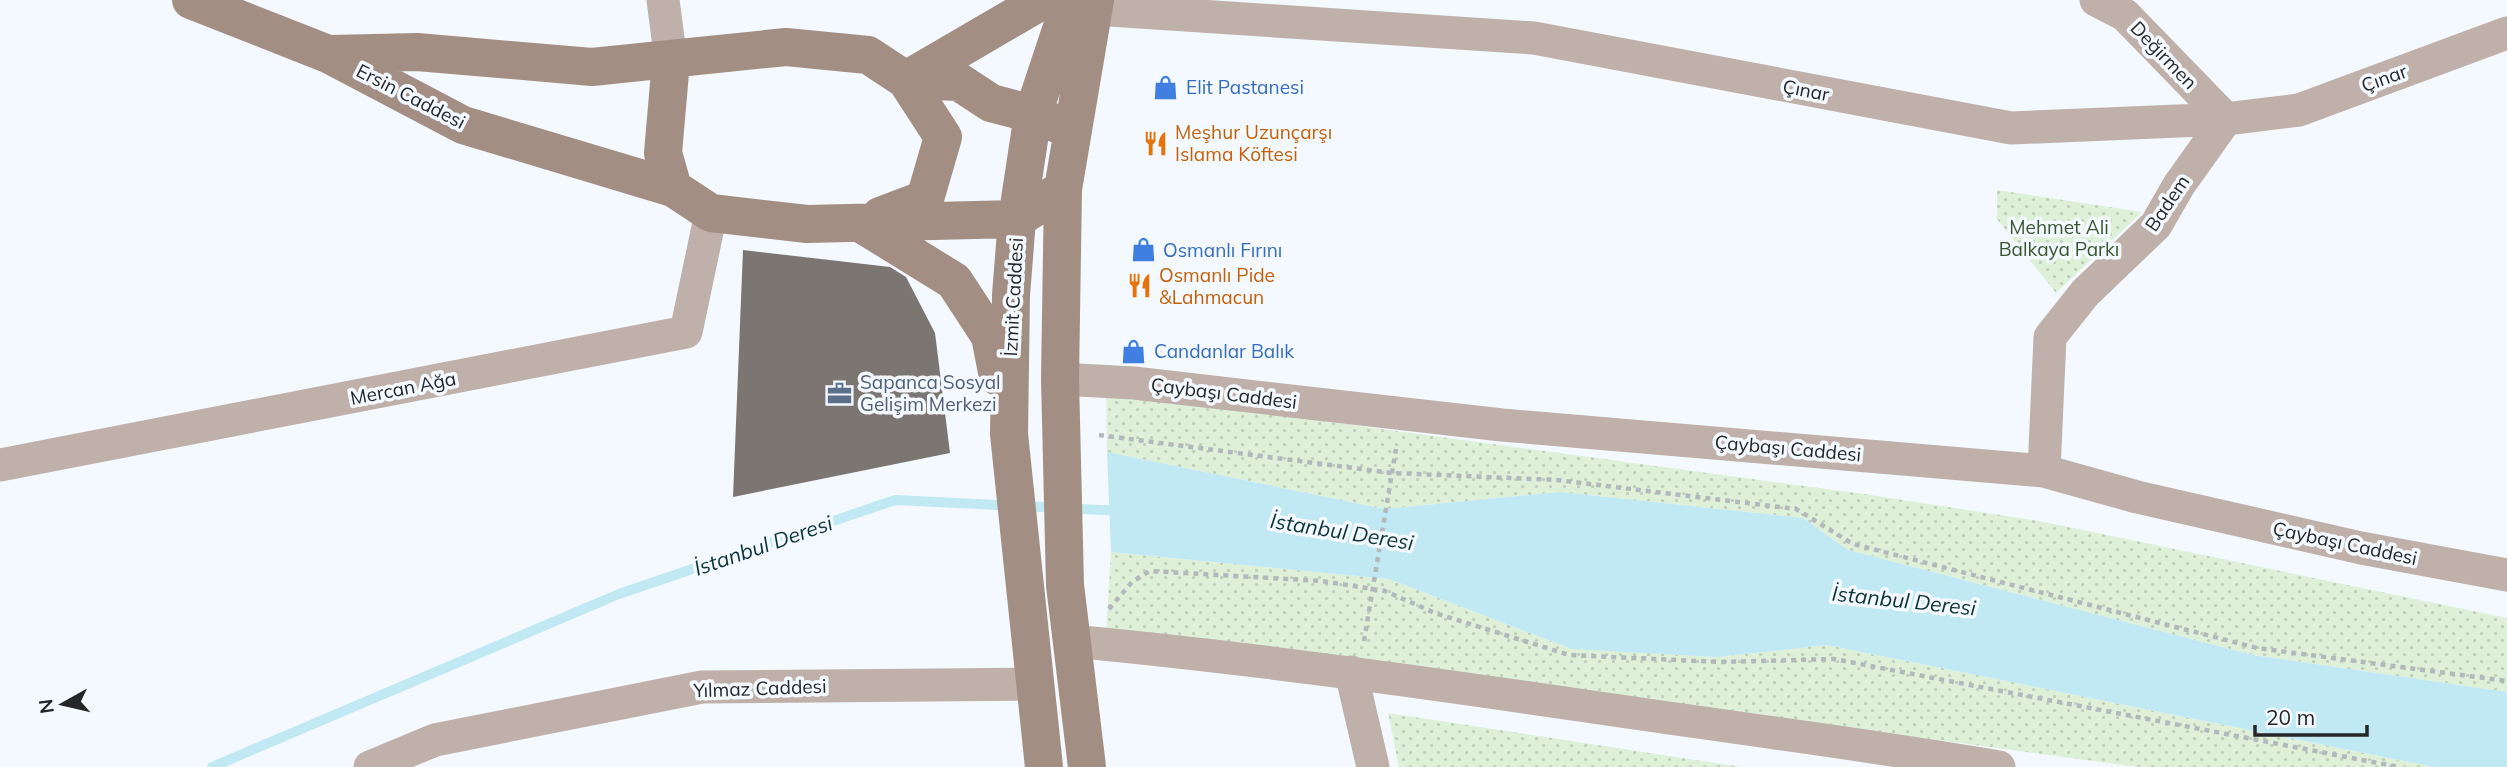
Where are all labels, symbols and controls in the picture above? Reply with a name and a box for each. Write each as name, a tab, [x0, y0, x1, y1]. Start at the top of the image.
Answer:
street label: Değirmen	[2126, 16, 2202, 94]
street label: Ersin Caddesi	[352, 58, 470, 134]
street label: Çınar	[2358, 59, 2410, 97]
shop icon: Elit Pastanesi	[1152, 73, 1180, 101]
street label: Çınar	[1781, 74, 1831, 106]
place label: Elit Pastanesi	[1186, 75, 1304, 99]
place label: Meşhur Uzunçarşı Islama Köftesi	[1175, 120, 1332, 166]
restaurant icon: Meşhur Uzunçarşı Islama Köftesi	[1141, 129, 1169, 157]
street label: Badem	[2140, 170, 2194, 236]
park label: Mehmet Ali Balkaya Parkı	[1999, 215, 2119, 261]
shop icon: Osmanlı Fırını	[1129, 236, 1157, 264]
street label: İzmit Caddesi	[998, 237, 1028, 357]
place label: Osmanlı Fırını	[1163, 238, 1282, 262]
place label: Osmanlı Pide &Lahmacun	[1159, 263, 1275, 309]
restaurant icon: Osmanlı Pide &Lahmacun	[1125, 272, 1153, 300]
shop icon: Candanlar Balık	[1120, 337, 1148, 365]
place label: Candanlar Balık	[1154, 339, 1294, 363]
street label: Mercan Ağa	[348, 366, 458, 410]
place label: Sapanca Sosyal Gelişim Merkezi	[860, 370, 1001, 416]
street label: Çaybaşı Caddesi	[1150, 372, 1298, 414]
office icon: Sapanca Sosyal Gelişim Merkezi	[826, 379, 854, 407]
street label: Çaybaşı Caddesi	[1714, 430, 1862, 466]
water label: İstanbul Deresi	[1269, 507, 1416, 555]
water label: İstanbul Deresi	[690, 509, 837, 581]
street label: Çaybaşı Caddesi	[2271, 516, 2419, 570]
water label: İstanbul Deresi	[1831, 580, 1978, 621]
north arrow	[28, 669, 98, 739]
street label: Yılmaz Caddesi	[692, 674, 827, 702]
scale bar	[2255, 694, 2367, 738]
text: N	[33, 698, 59, 715]
text: 20 m	[2266, 704, 2315, 730]

